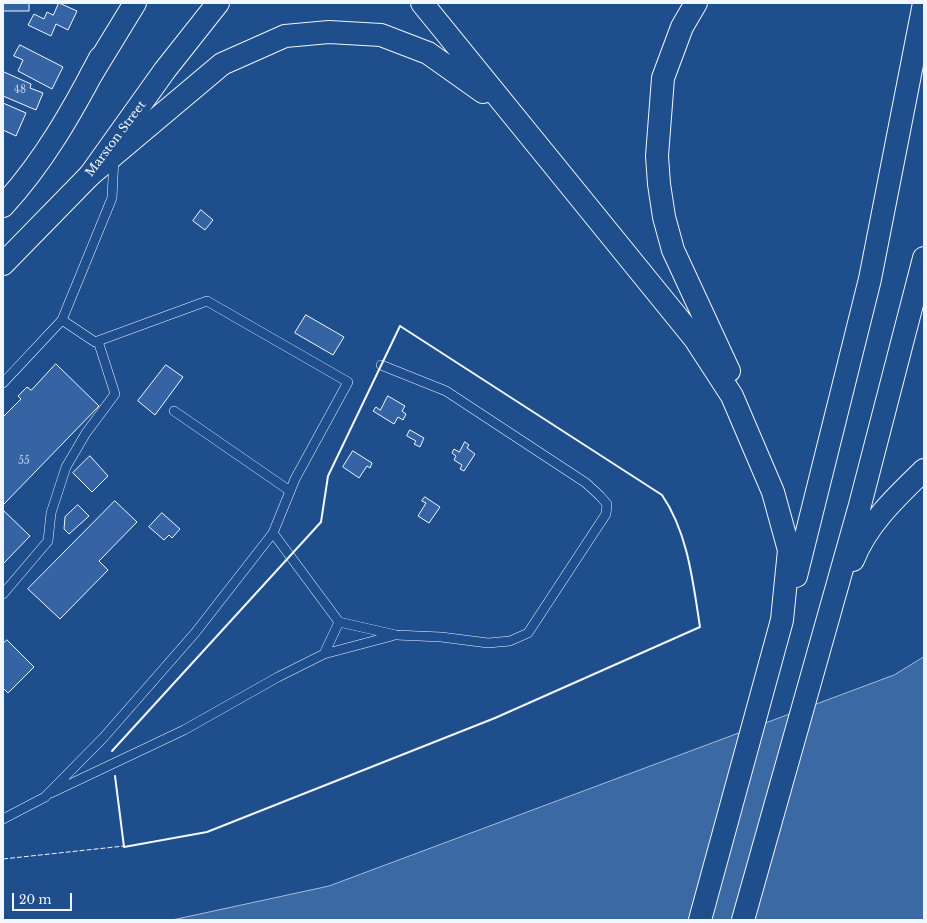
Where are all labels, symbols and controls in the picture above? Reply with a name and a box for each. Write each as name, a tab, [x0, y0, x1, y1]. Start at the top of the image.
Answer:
house number: 48	[14, 84, 26, 96]
street label: Marston Street	[83, 98, 149, 180]
house number: 55	[18, 455, 30, 467]
scale bar	[14, 885, 74, 911]
text: 20 m	[19, 892, 51, 907]

